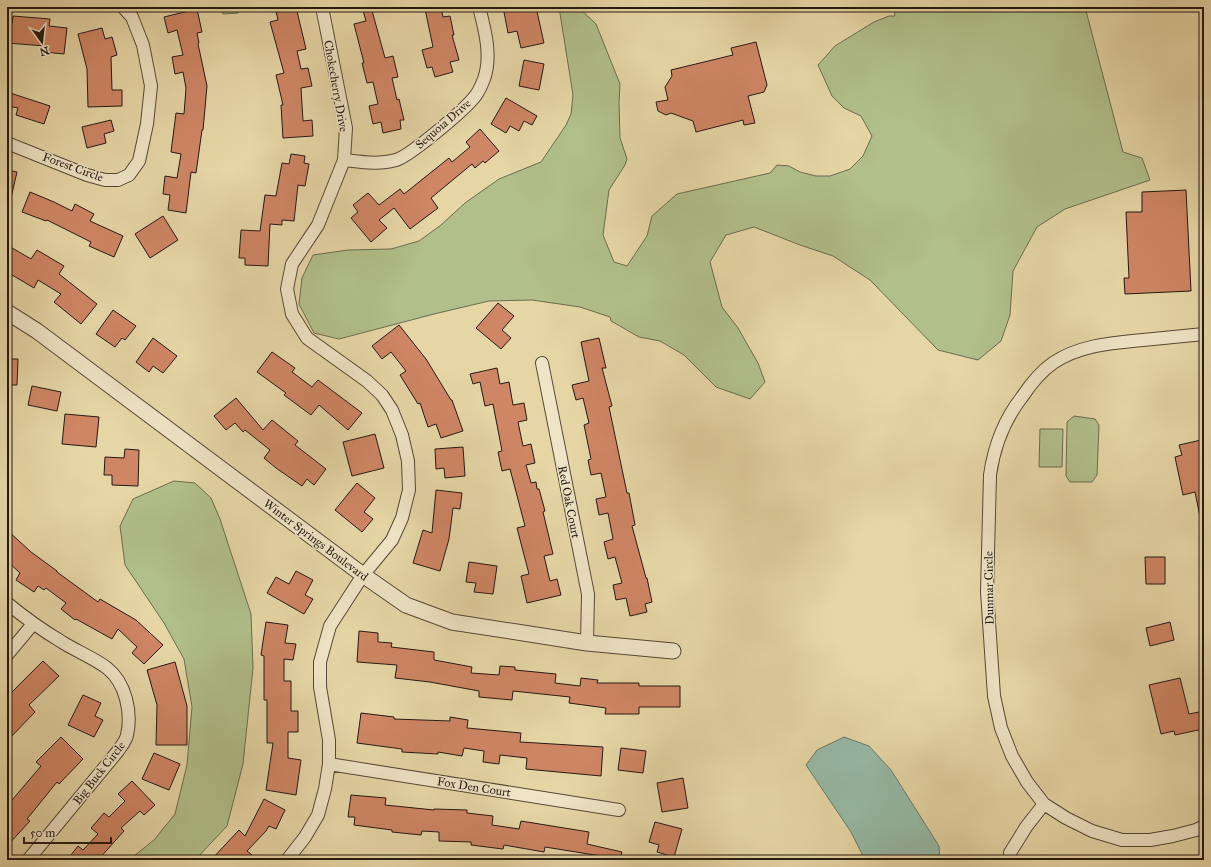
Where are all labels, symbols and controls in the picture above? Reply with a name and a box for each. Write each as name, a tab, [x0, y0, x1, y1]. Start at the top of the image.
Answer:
north arrow	[22, 22, 62, 62]
street label: Chokecherry Drive	[321, 39, 351, 133]
text: N	[38, 44, 51, 59]
street label: Sequoia Drive	[412, 96, 474, 153]
street label: Forest Circle	[41, 150, 105, 184]
street label: Red Oak Court	[555, 464, 583, 540]
street label: Winter Springs Boulevard	[260, 496, 371, 585]
street label: Dunmar Circle	[981, 551, 997, 625]
street label: Big Buck Circle	[70, 739, 129, 808]
street label: Fox Den Court	[436, 774, 513, 800]
scale bar	[24, 819, 111, 845]
text: 50 m	[30, 826, 55, 840]

